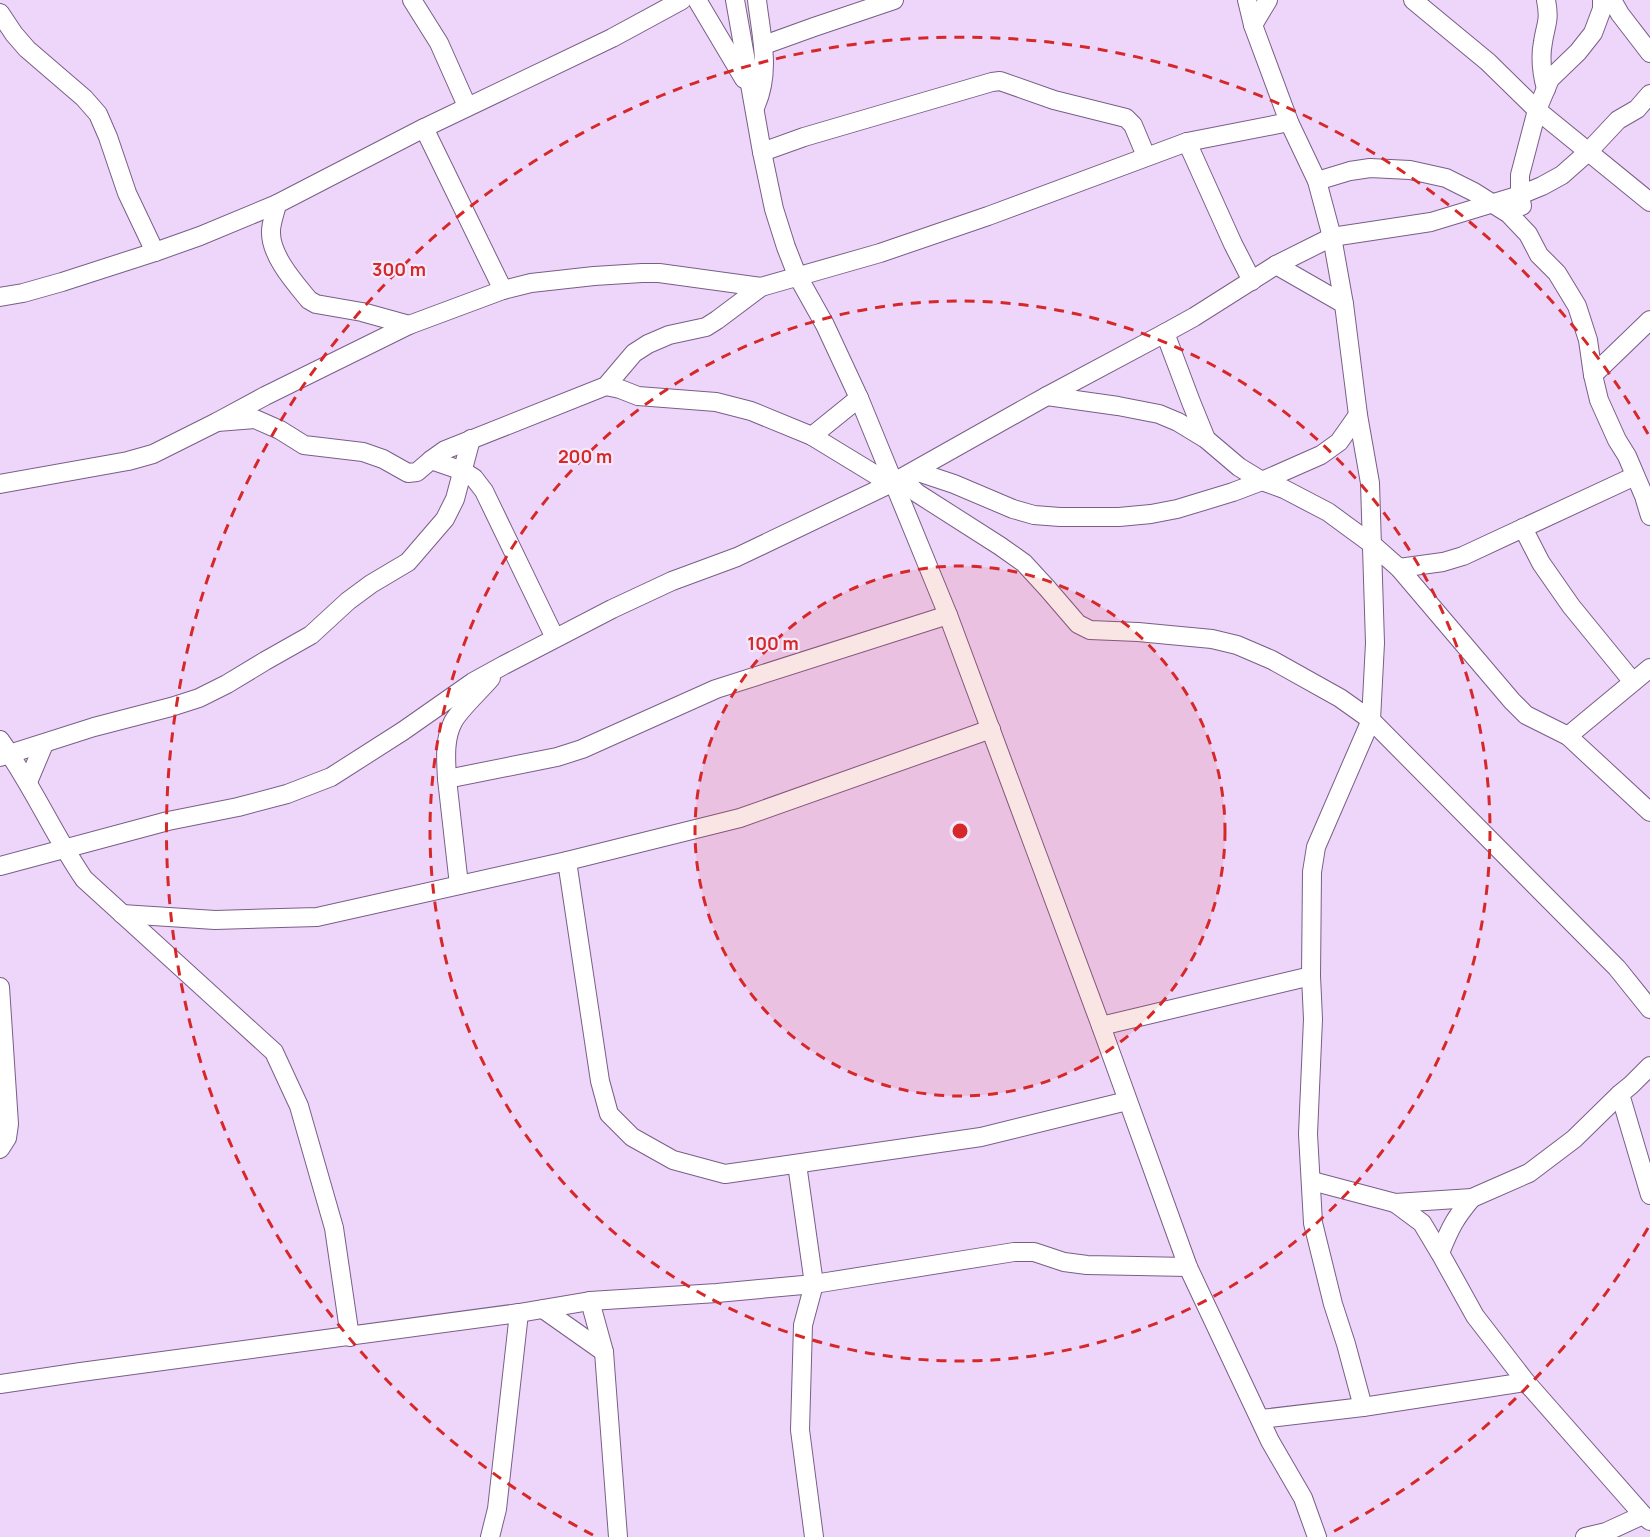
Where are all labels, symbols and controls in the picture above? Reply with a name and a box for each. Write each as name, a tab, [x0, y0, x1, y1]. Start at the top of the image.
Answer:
text: 300 m	[372, 257, 426, 281]
text: 200 m	[558, 444, 612, 468]
text: 100 m	[747, 631, 799, 655]
centre of rings	[950, 821, 970, 841]

